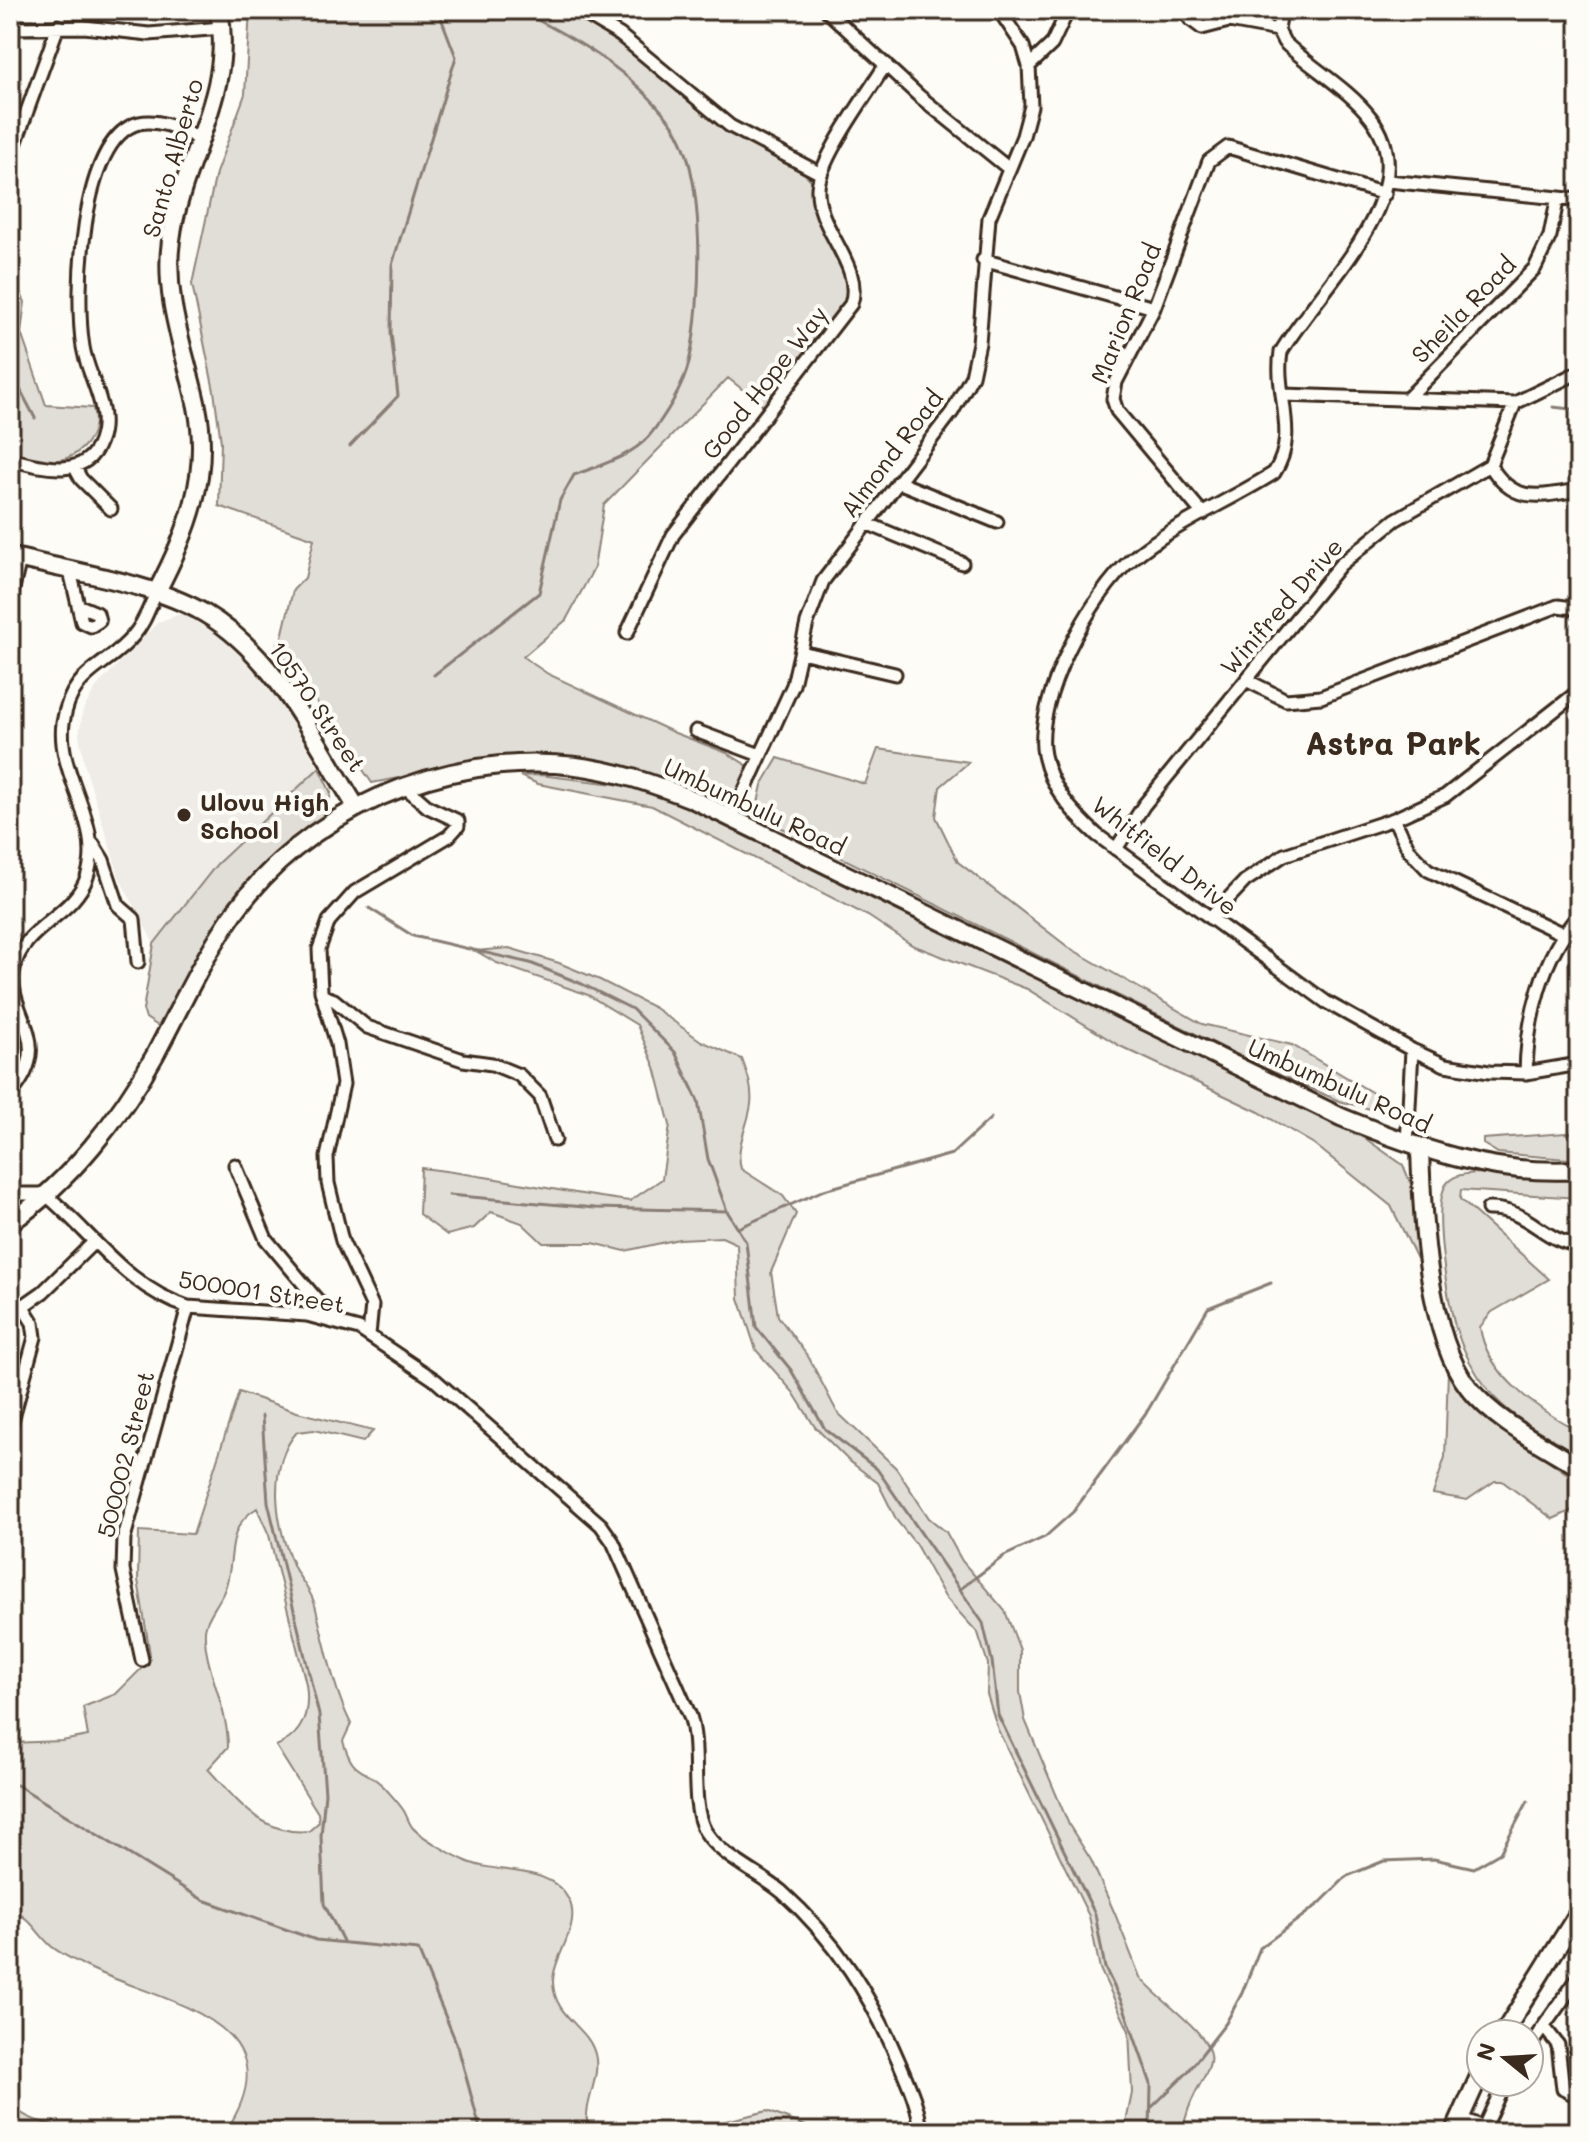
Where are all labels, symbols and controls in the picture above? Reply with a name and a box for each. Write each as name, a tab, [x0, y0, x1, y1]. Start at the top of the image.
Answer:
street label: Santo Alberto	[135, 75, 209, 241]
street label: Marion Road	[1083, 238, 1167, 388]
street label: Sheila Road	[1404, 249, 1522, 369]
street label: Good Hope Way	[694, 299, 834, 465]
street label: Almond Road	[833, 383, 949, 523]
street label: Winifred Drive	[1213, 531, 1349, 681]
street label: 10570 Street	[263, 634, 373, 778]
district label: Astra Park	[1305, 721, 1481, 763]
street label: Umbumbulu Road	[659, 750, 851, 862]
place label: Ulovu High School	[200, 786, 329, 845]
street label: Whitfield Drive	[1086, 788, 1244, 922]
marker: Ulovu High School	[175, 806, 193, 824]
street label: Umbumbulu Road	[1243, 1031, 1437, 1139]
street label: 500001 Street	[177, 1263, 347, 1319]
street label: 500002 Street	[89, 1367, 161, 1541]
north arrow	[1465, 2018, 1545, 2098]
text: N	[1469, 2039, 1502, 2064]

